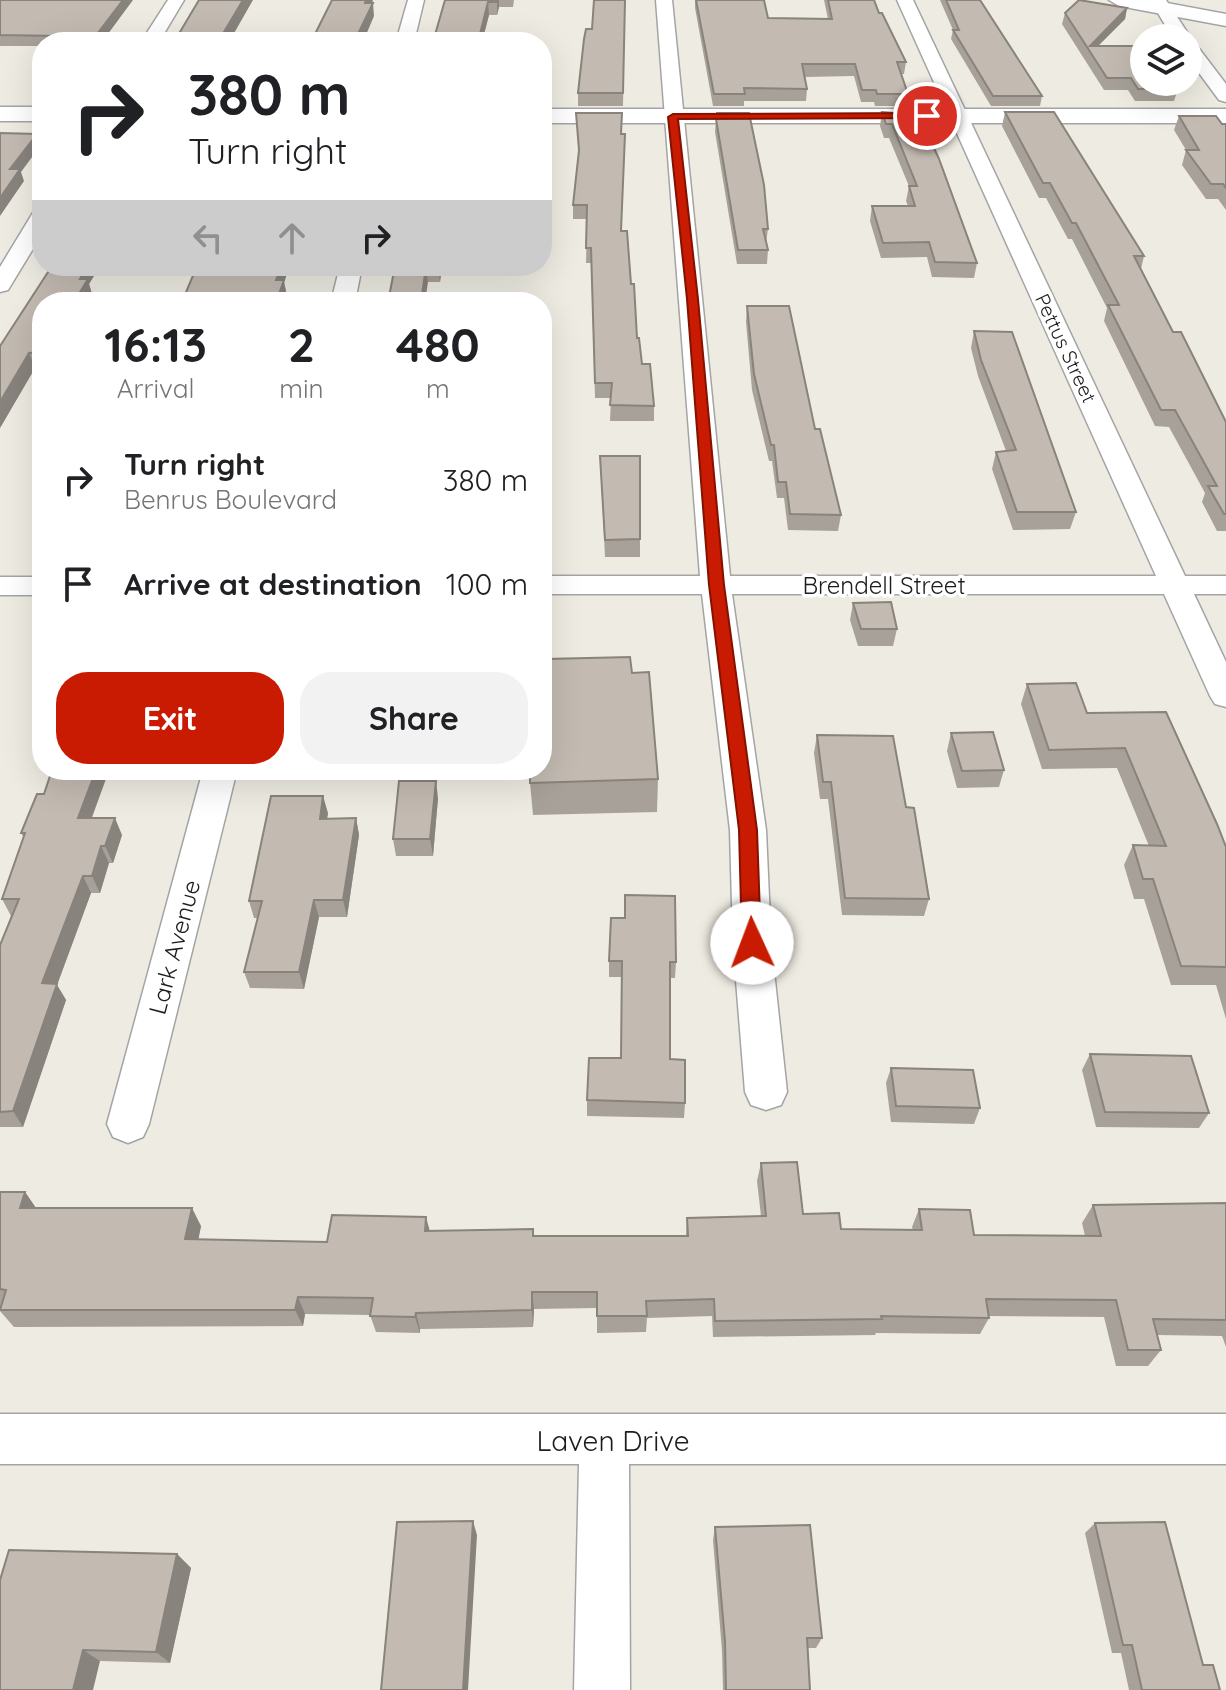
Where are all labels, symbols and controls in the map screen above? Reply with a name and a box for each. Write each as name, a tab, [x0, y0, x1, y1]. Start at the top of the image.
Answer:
map controls	[1130, 24, 1202, 96]
button: layers	[1130, 24, 1202, 96]
text: 380 m	[188, 59, 350, 129]
icon: right	[56, 64, 160, 168]
pin	[893, 82, 961, 150]
icon: arrive	[905, 94, 949, 138]
text: Turn right	[188, 128, 347, 173]
icon: left	[186, 216, 230, 260]
icon: ahead	[270, 216, 314, 260]
icon: right	[354, 216, 398, 260]
street label: Pettus Street	[1030, 289, 1102, 407]
text: 16:13	[104, 314, 207, 374]
text: 2	[288, 314, 315, 374]
text: 480	[396, 314, 480, 374]
text: Arrival	[117, 372, 195, 405]
text: min	[279, 372, 324, 405]
text: m	[426, 372, 450, 405]
text: Turn right	[124, 445, 265, 483]
icon: right	[56, 458, 100, 502]
text: 380 m	[443, 461, 528, 499]
text: Benrus Boulevard	[124, 483, 337, 516]
icon: arrive	[56, 562, 100, 606]
text: Arrive at destination	[124, 565, 422, 603]
text: 100 m	[446, 565, 528, 603]
street label: Brendell Street	[802, 570, 966, 600]
button: Exit	[56, 672, 284, 764]
button: Share	[300, 672, 528, 764]
street label: Lark Avenue	[142, 876, 206, 1018]
position arrow	[710, 901, 794, 985]
street label: Laven Drive	[536, 1423, 690, 1458]

